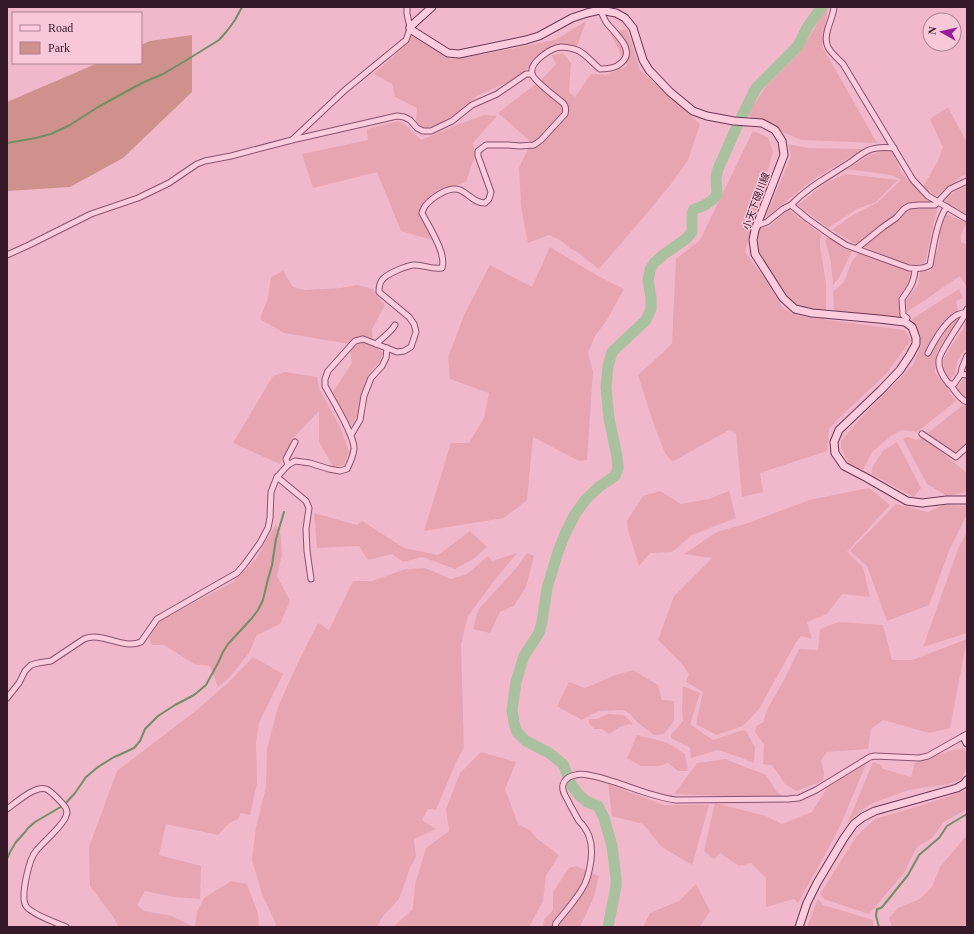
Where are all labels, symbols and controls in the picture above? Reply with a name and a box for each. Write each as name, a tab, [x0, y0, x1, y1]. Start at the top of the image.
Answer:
legend	[12, 12, 142, 64]
north arrow	[922, 12, 962, 52]
text: Road	[48, 21, 73, 35]
text: N	[926, 26, 939, 35]
text: Park	[48, 41, 70, 55]
street label: 小天下硯川線	[741, 171, 771, 231]

